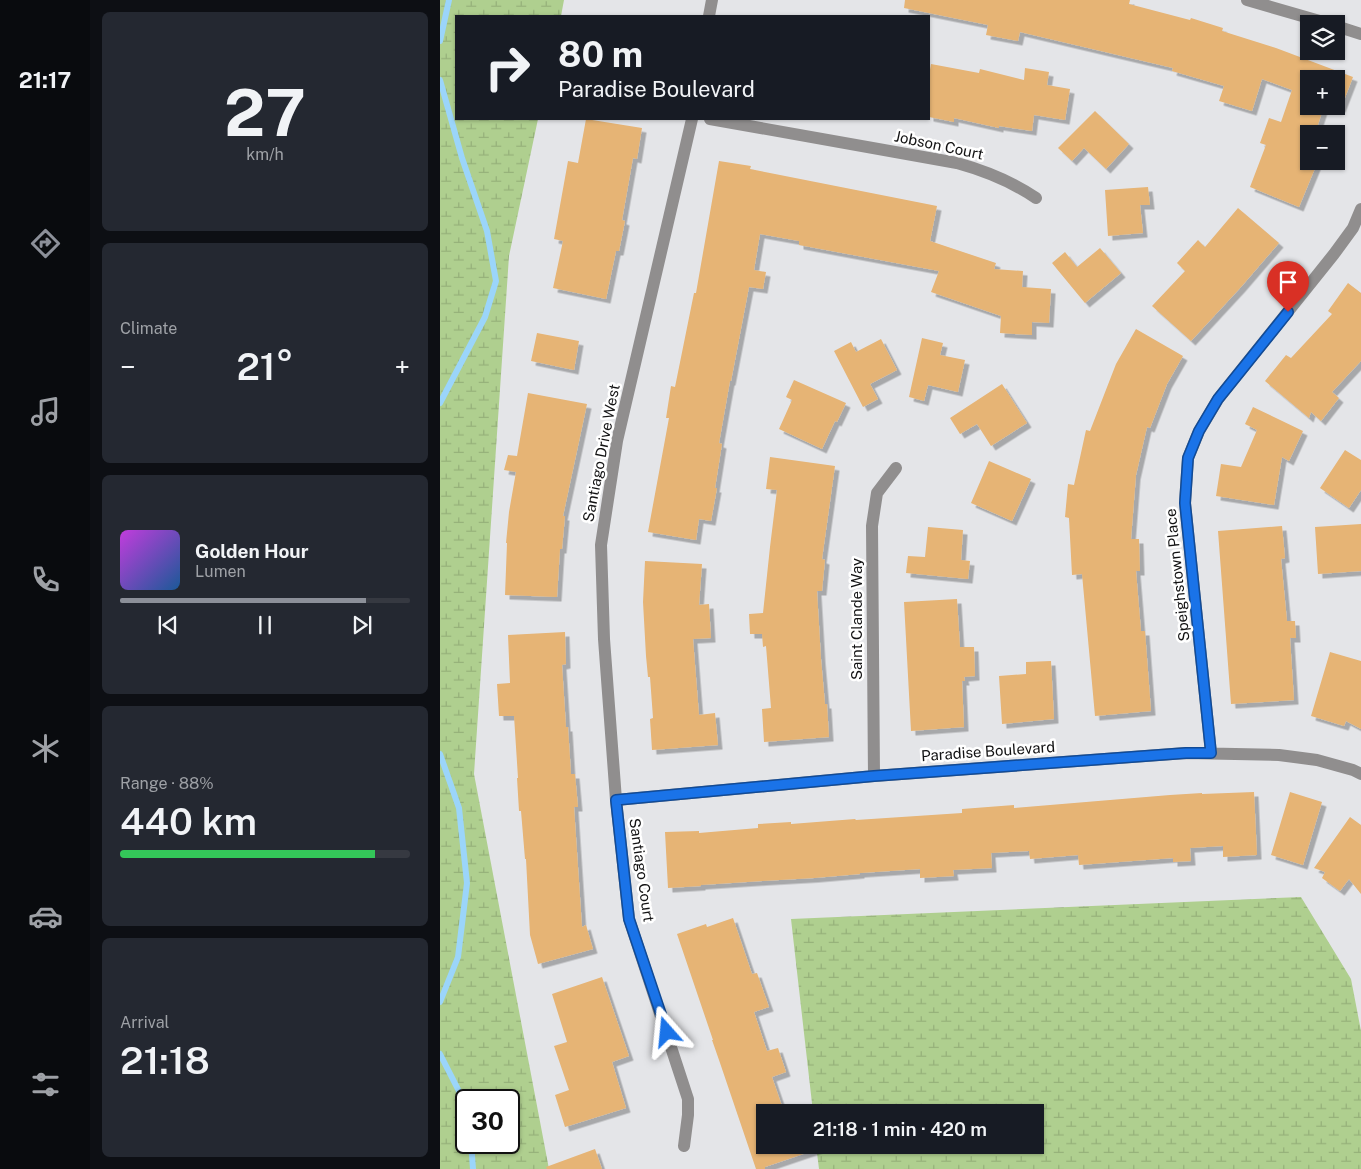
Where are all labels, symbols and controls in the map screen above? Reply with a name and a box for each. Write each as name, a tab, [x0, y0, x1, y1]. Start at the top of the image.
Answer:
map controls	[1300, 15, 1345, 170]
button: layers	[1300, 15, 1345, 60]
text: 80 m	[558, 34, 643, 75]
icon: right	[475, 35, 540, 100]
text: 21:17	[19, 67, 71, 93]
button: +	[1300, 70, 1345, 115]
text: 27	[224, 74, 306, 151]
text: Paradise Boulevard	[558, 76, 755, 102]
button: −	[1300, 125, 1345, 170]
street label: Jobson Court	[893, 127, 985, 163]
text: km/h	[246, 145, 284, 164]
icon: directions	[28, 226, 63, 261]
pin	[1267, 261, 1309, 312]
icon: arrive	[1274, 268, 1302, 296]
text: Climate	[120, 319, 177, 338]
text: 21°	[236, 344, 294, 389]
text: −	[120, 350, 136, 383]
text: +	[394, 350, 410, 383]
street label: Santiago Drive West	[579, 383, 623, 523]
icon: music	[28, 394, 63, 429]
street label: Speighstown Place	[1162, 508, 1192, 642]
text: Golden Hour	[195, 540, 309, 562]
street label: Saint Clande Way	[848, 558, 865, 680]
icon: phone	[28, 562, 63, 597]
text: Lumen	[195, 562, 246, 581]
icon: previous	[154, 611, 182, 639]
icon: pause	[251, 611, 279, 639]
icon: next	[348, 611, 376, 639]
icon: climate	[28, 731, 63, 766]
street label: Paradise Boulevard	[920, 738, 1056, 764]
text: Range · 88%	[120, 774, 214, 793]
text: 440 km	[120, 799, 257, 844]
street label: Santiago Court	[626, 817, 658, 923]
icon: car	[28, 899, 63, 934]
position arrow	[640, 1005, 692, 1057]
text: Arrival	[120, 1013, 169, 1032]
text: 21:18	[120, 1038, 210, 1083]
icon: filters	[28, 1067, 63, 1102]
speed limit sign: 30	[455, 1089, 520, 1154]
text: 21:18 · 1 min · 420 m	[813, 1118, 987, 1140]

